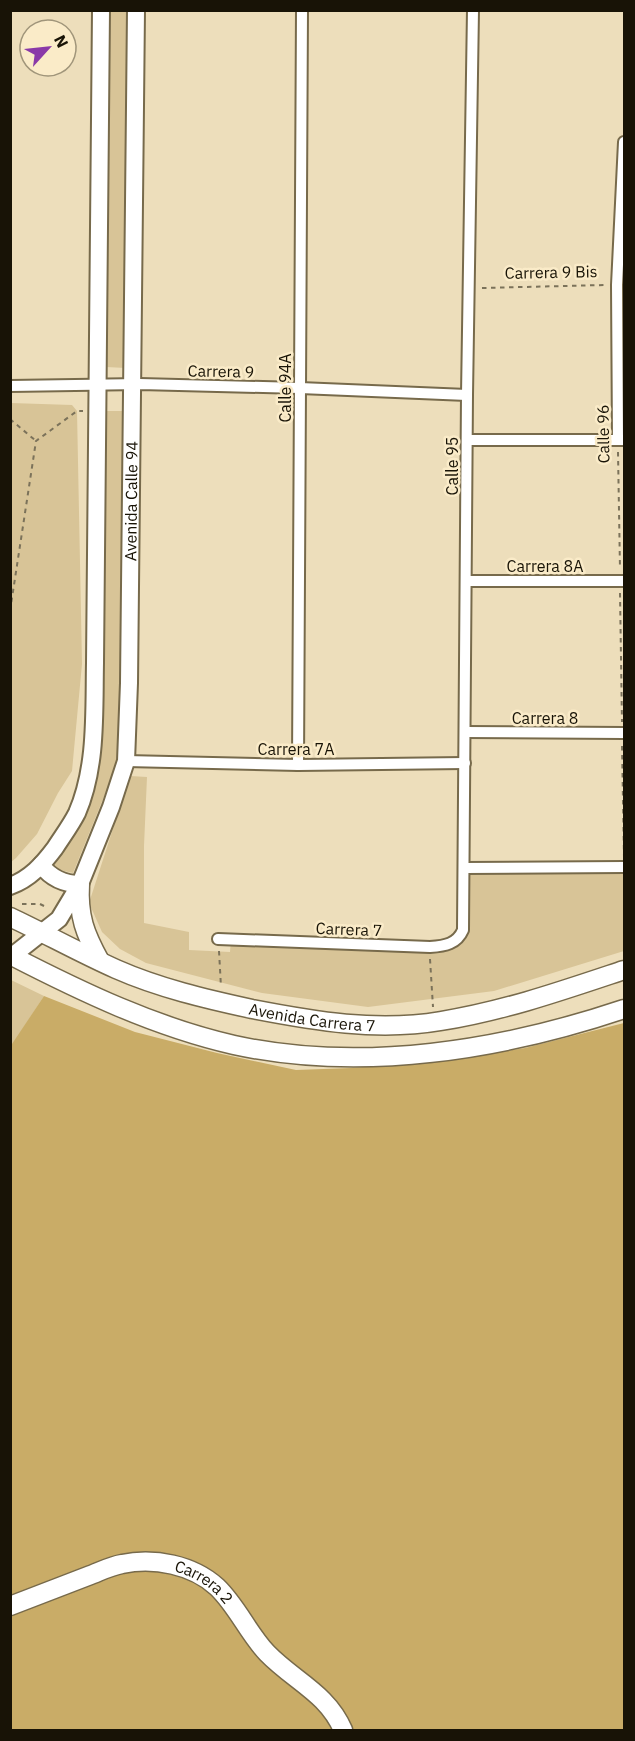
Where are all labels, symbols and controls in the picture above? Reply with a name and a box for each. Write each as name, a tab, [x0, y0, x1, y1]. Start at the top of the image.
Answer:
north arrow	[18, 18, 78, 78]
text: N	[50, 31, 73, 51]
street label: Carrera 9 Bis	[504, 261, 598, 283]
street label: Calle 94A	[275, 353, 295, 423]
street label: Carrera 9	[188, 360, 254, 382]
street label: Calle 96	[592, 404, 614, 464]
street label: Calle 95	[442, 437, 462, 495]
street label: Avenida Calle 94	[120, 441, 142, 561]
street label: Carrera 8A	[507, 556, 583, 576]
street label: Carrera 8	[512, 708, 578, 728]
street label: Carrera 7A	[258, 739, 334, 759]
street label: Carrera 7	[315, 918, 383, 940]
street label: Avenida Carrera 7	[247, 999, 376, 1035]
street label: Carrera 2	[173, 1556, 238, 1608]

